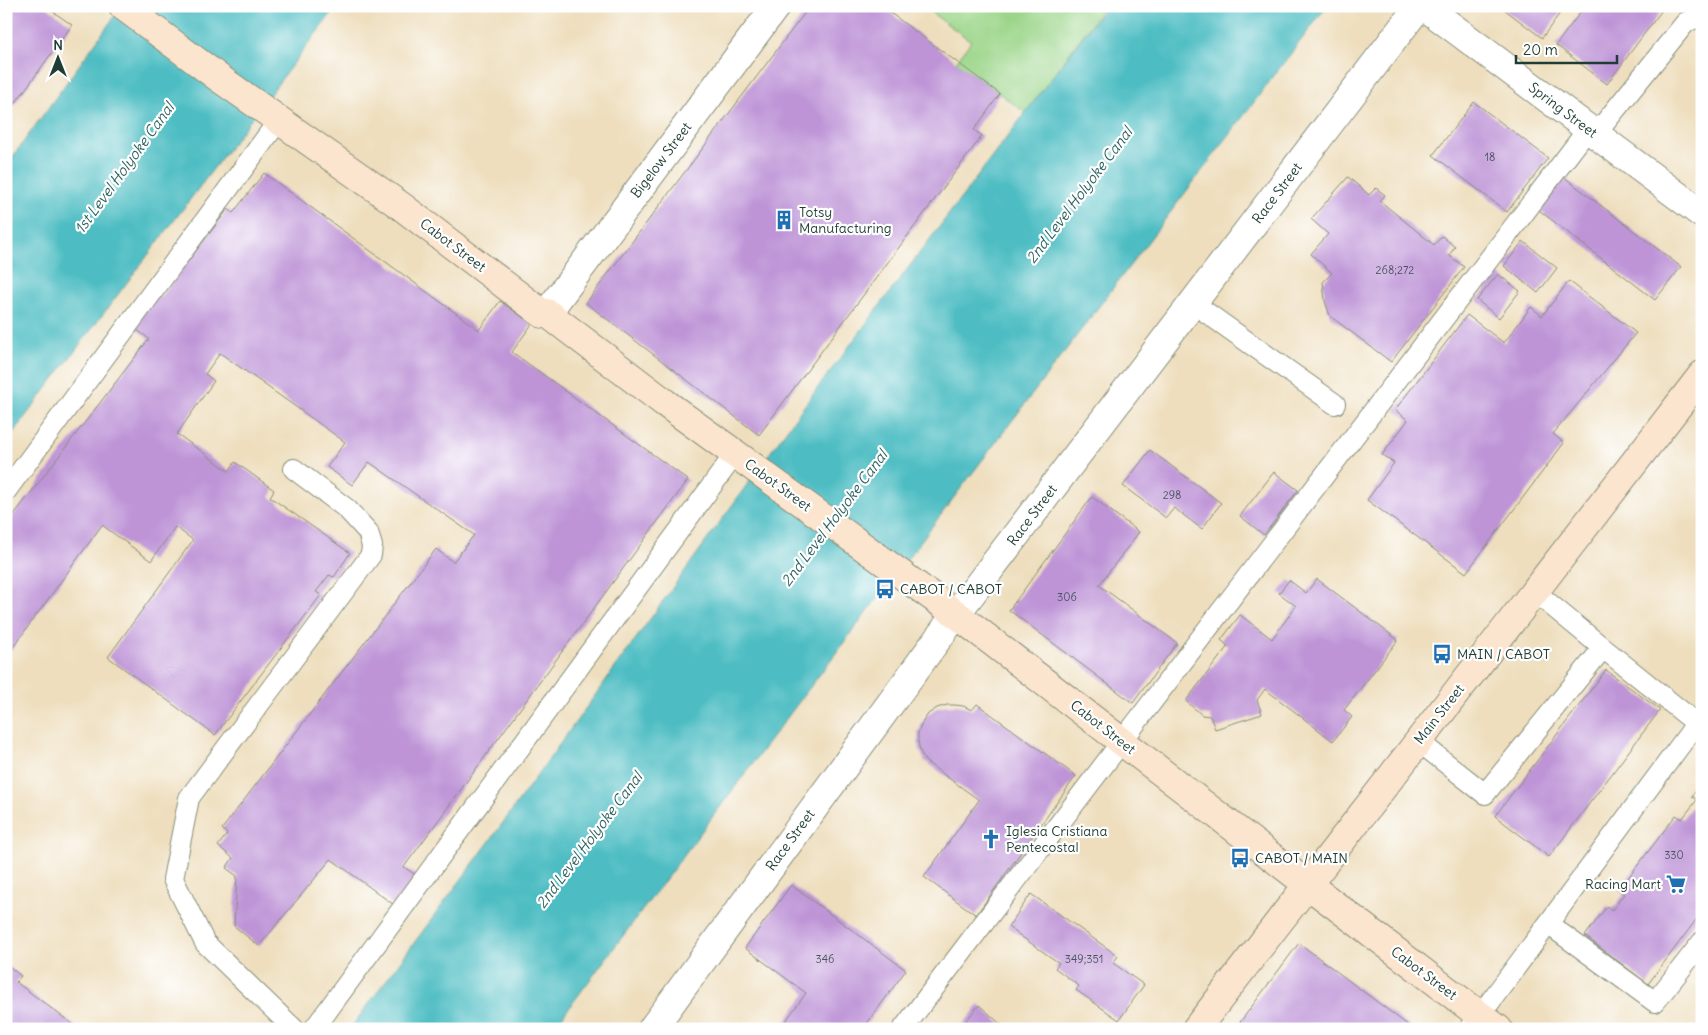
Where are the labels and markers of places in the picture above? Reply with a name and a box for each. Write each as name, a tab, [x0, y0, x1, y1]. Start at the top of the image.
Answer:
place label: Totsy Manufacturing	[799, 203, 892, 237]
building icon: Totsy Manufacturing	[773, 209, 795, 231]
bus stop icon: CABOT / CABOT	[874, 578, 896, 600]
place label: CABOT / CABOT	[900, 580, 1002, 598]
bus stop icon: MAIN / CABOT	[1431, 643, 1453, 665]
place label: MAIN / CABOT	[1457, 645, 1550, 663]
place label: Iglesia Cristiana Pentecostal	[1006, 822, 1107, 856]
church icon: Iglesia Cristiana Pentecostal	[980, 828, 1002, 850]
bus stop icon: CABOT / MAIN	[1229, 847, 1251, 869]
place label: CABOT / MAIN	[1255, 849, 1348, 867]
supermarket icon: Racing Mart	[1665, 873, 1687, 895]
place label: Racing Mart	[1585, 875, 1661, 893]

